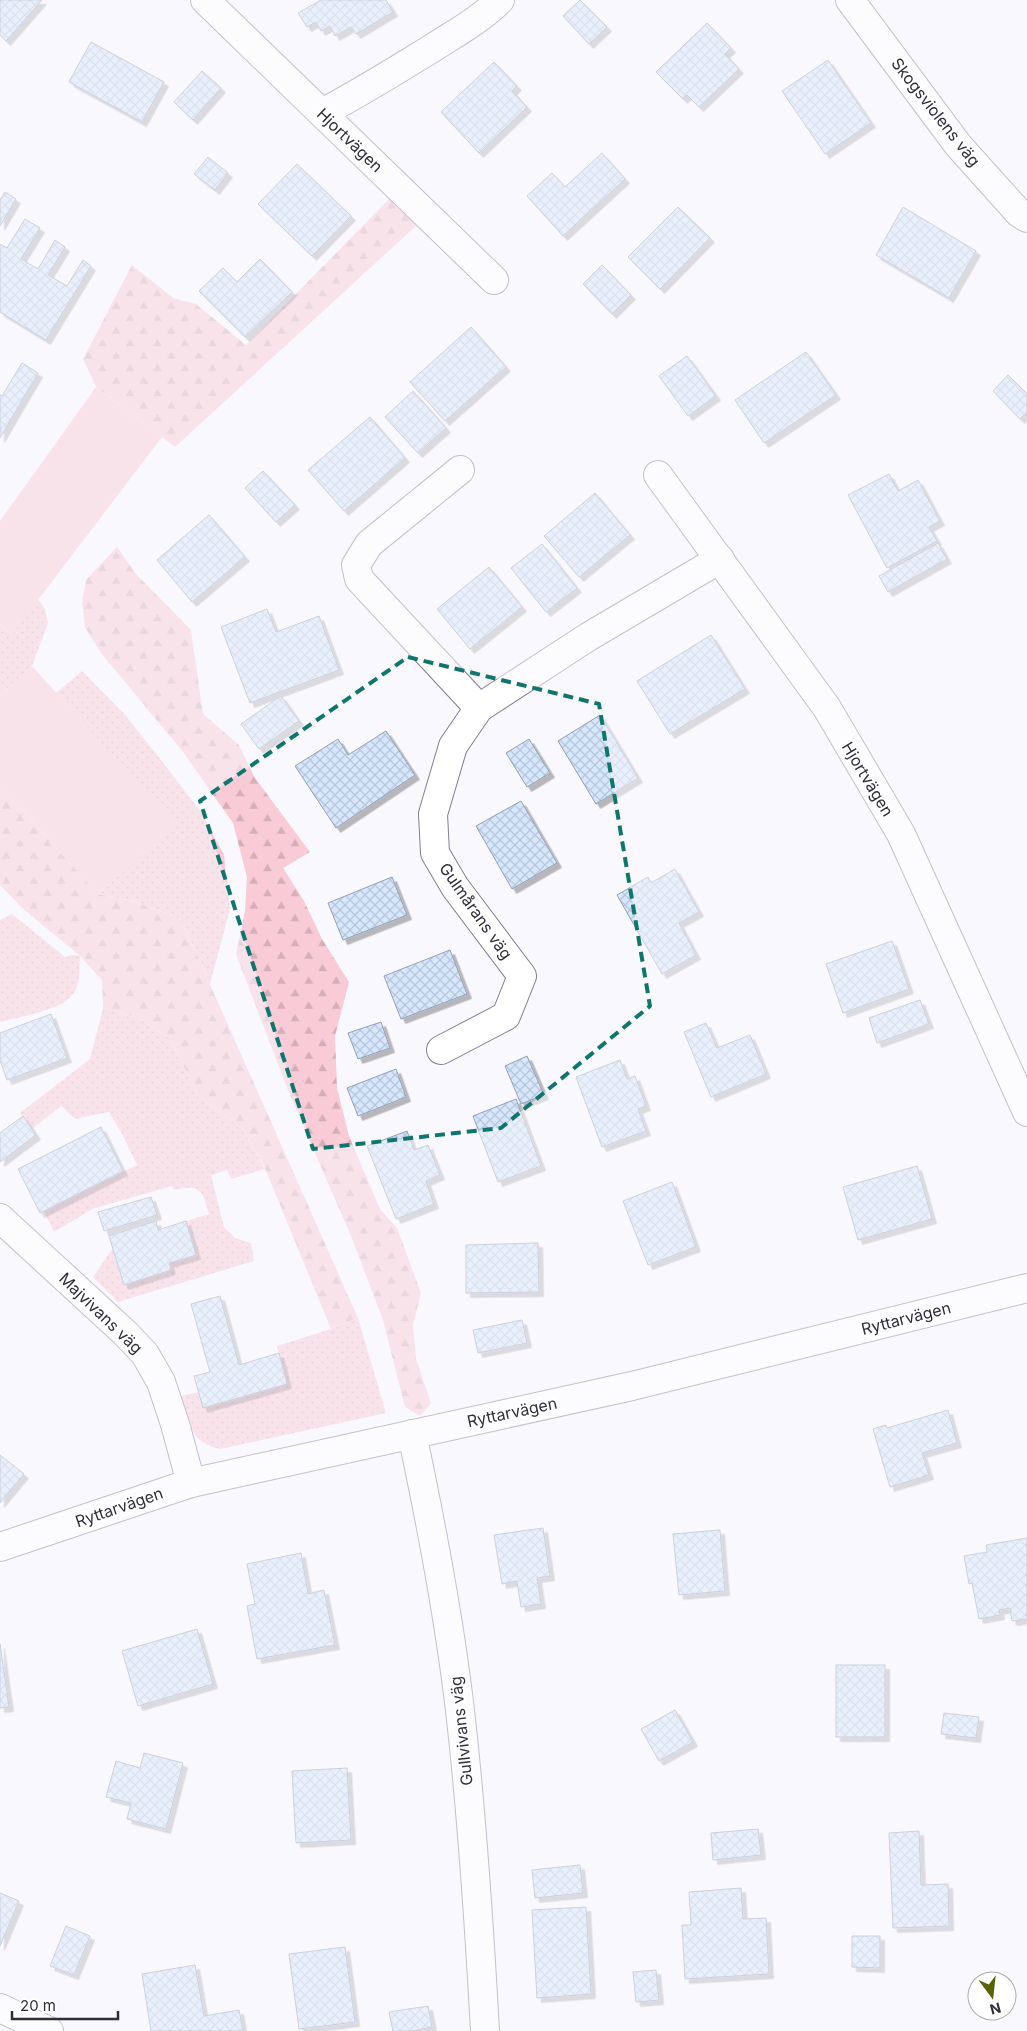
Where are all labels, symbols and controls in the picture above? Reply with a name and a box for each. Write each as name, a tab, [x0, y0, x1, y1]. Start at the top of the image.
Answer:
street label: Skogsviolens väg	[887, 54, 985, 170]
street label: Hjortvägen	[313, 104, 387, 176]
street label: Hjortvägen	[838, 738, 898, 820]
street label: Gulmårans väg	[435, 859, 517, 963]
street label: Majvivans väg	[55, 1268, 147, 1358]
street label: Ryttarvägen	[859, 1297, 953, 1339]
street label: Ryttarvägen	[465, 1393, 559, 1431]
street label: Ryttarvägen	[73, 1483, 165, 1531]
street label: Gullvivans väg	[445, 1675, 477, 1787]
north arrow	[967, 1971, 1017, 2021]
scale bar	[12, 1988, 119, 2020]
text: 20 m	[20, 1996, 56, 2015]
text: N	[988, 1999, 1003, 2019]

